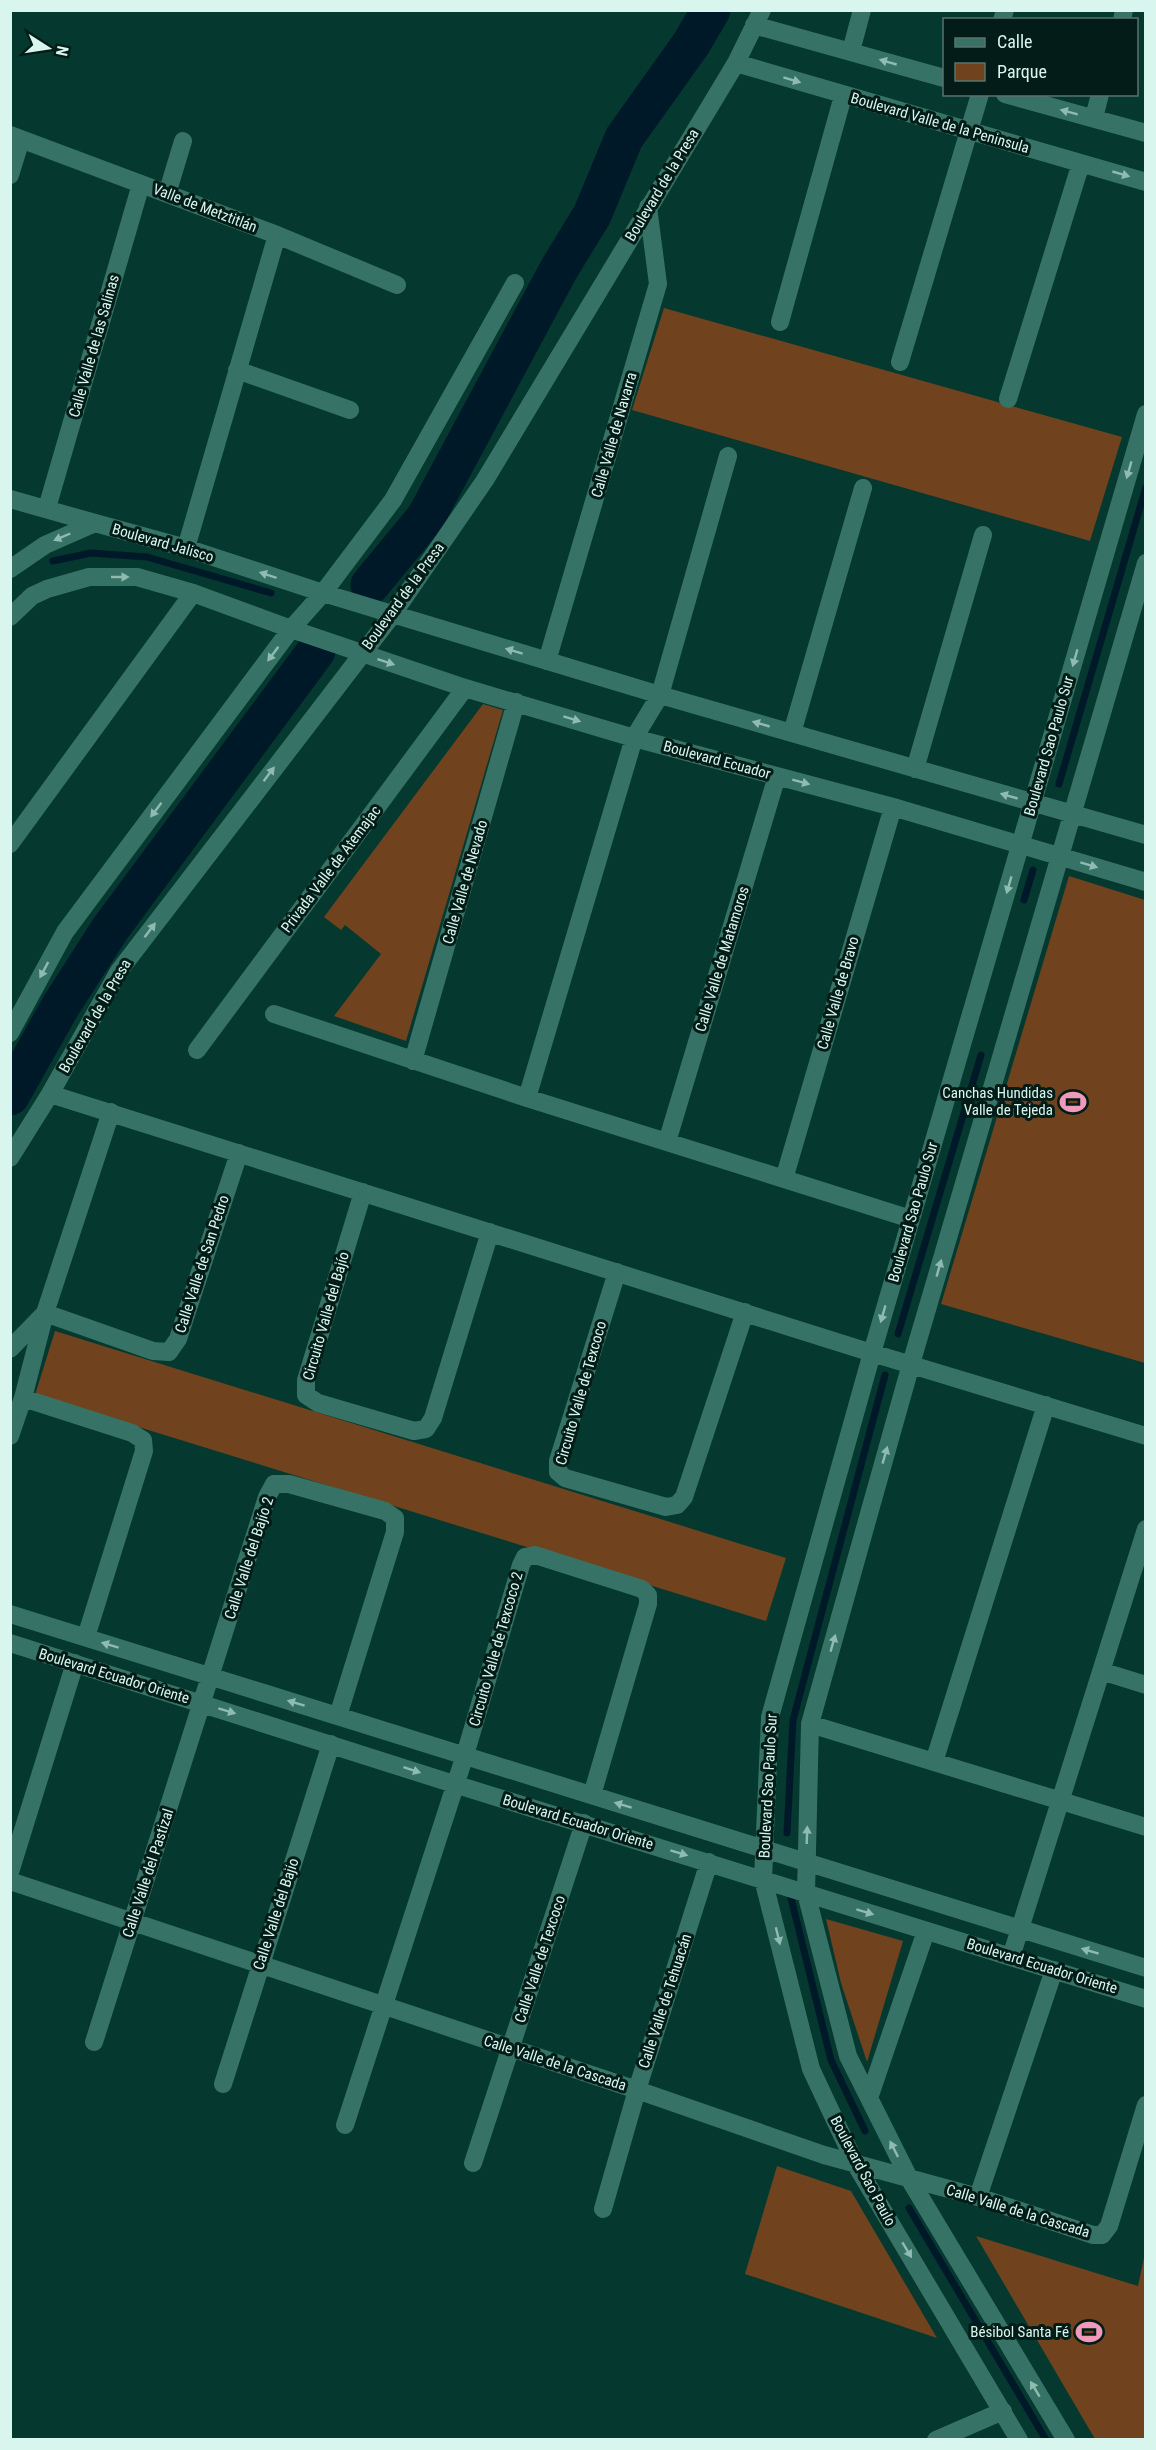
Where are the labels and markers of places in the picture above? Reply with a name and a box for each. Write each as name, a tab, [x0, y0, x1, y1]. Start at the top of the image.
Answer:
place label: Canchas Hundidas Valle de Tejeda	[942, 1084, 1053, 1119]
sports icon: Canchas Hundidas Valle de Tejeda	[1058, 1087, 1088, 1117]
sports icon: Bésibol Santa Fé	[1074, 2317, 1104, 2347]
place label: Bésibol Santa Fé	[970, 2323, 1069, 2341]

